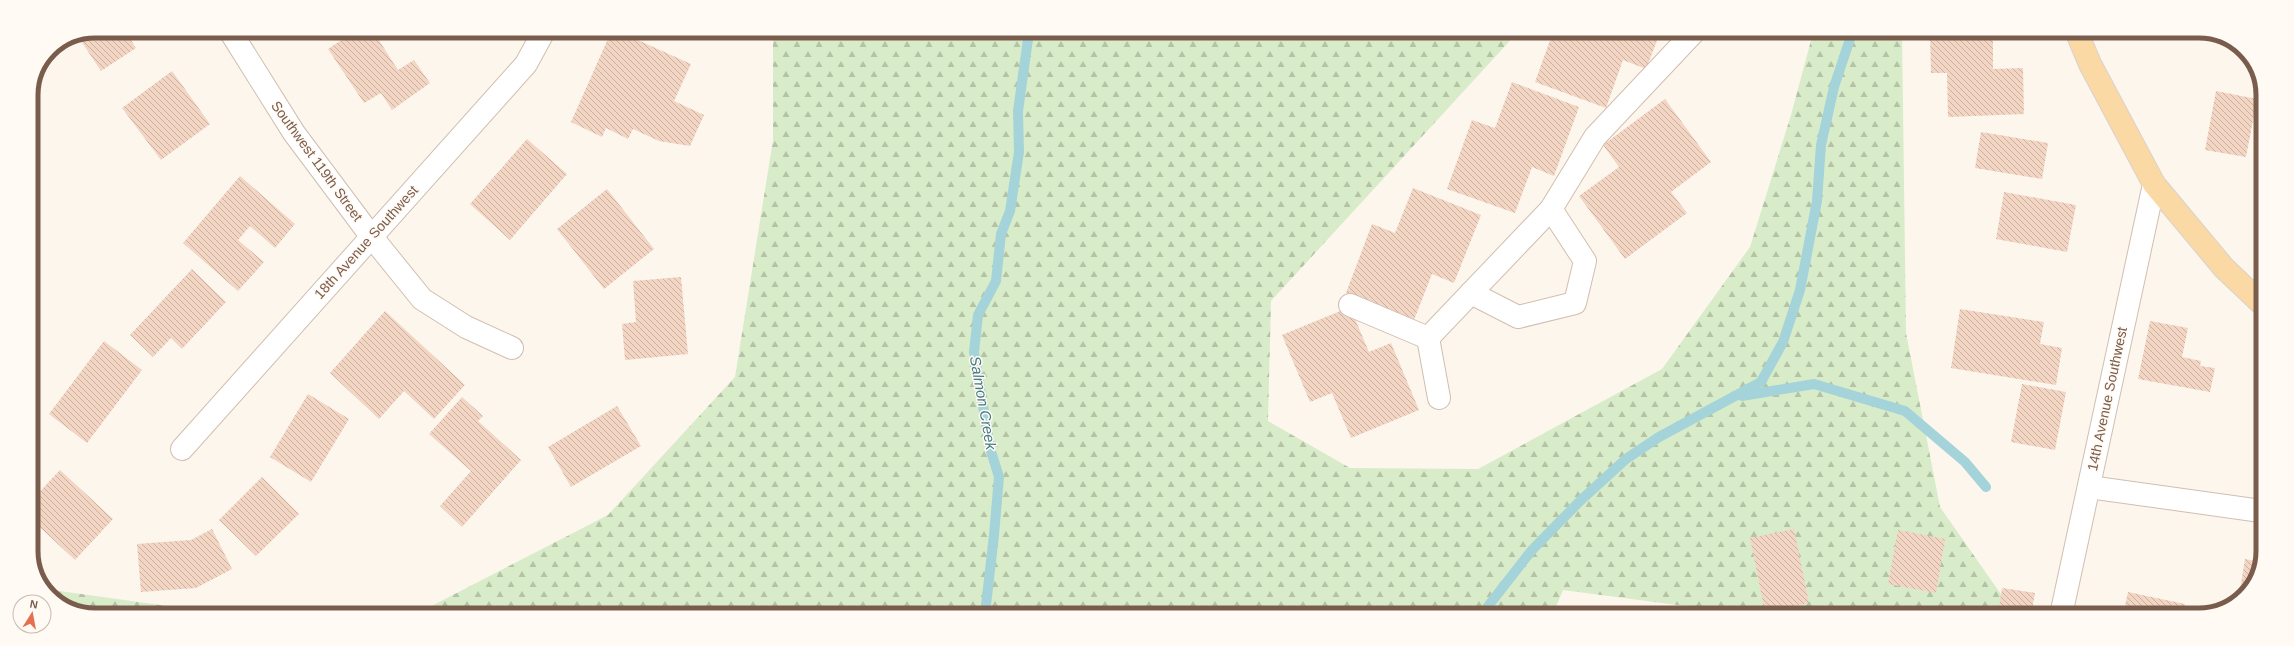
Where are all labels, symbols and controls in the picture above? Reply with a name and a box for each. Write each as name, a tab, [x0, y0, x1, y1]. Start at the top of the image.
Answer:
street label: Southwest 119th Street	[268, 98, 366, 224]
street label: 18th Avenue Southwest	[311, 182, 421, 302]
street label: 14th Avenue Southwest	[2084, 325, 2130, 472]
water label: Salmon Creek	[967, 355, 1000, 453]
north arrow	[12, 594, 52, 634]
text: N	[29, 598, 39, 611]

